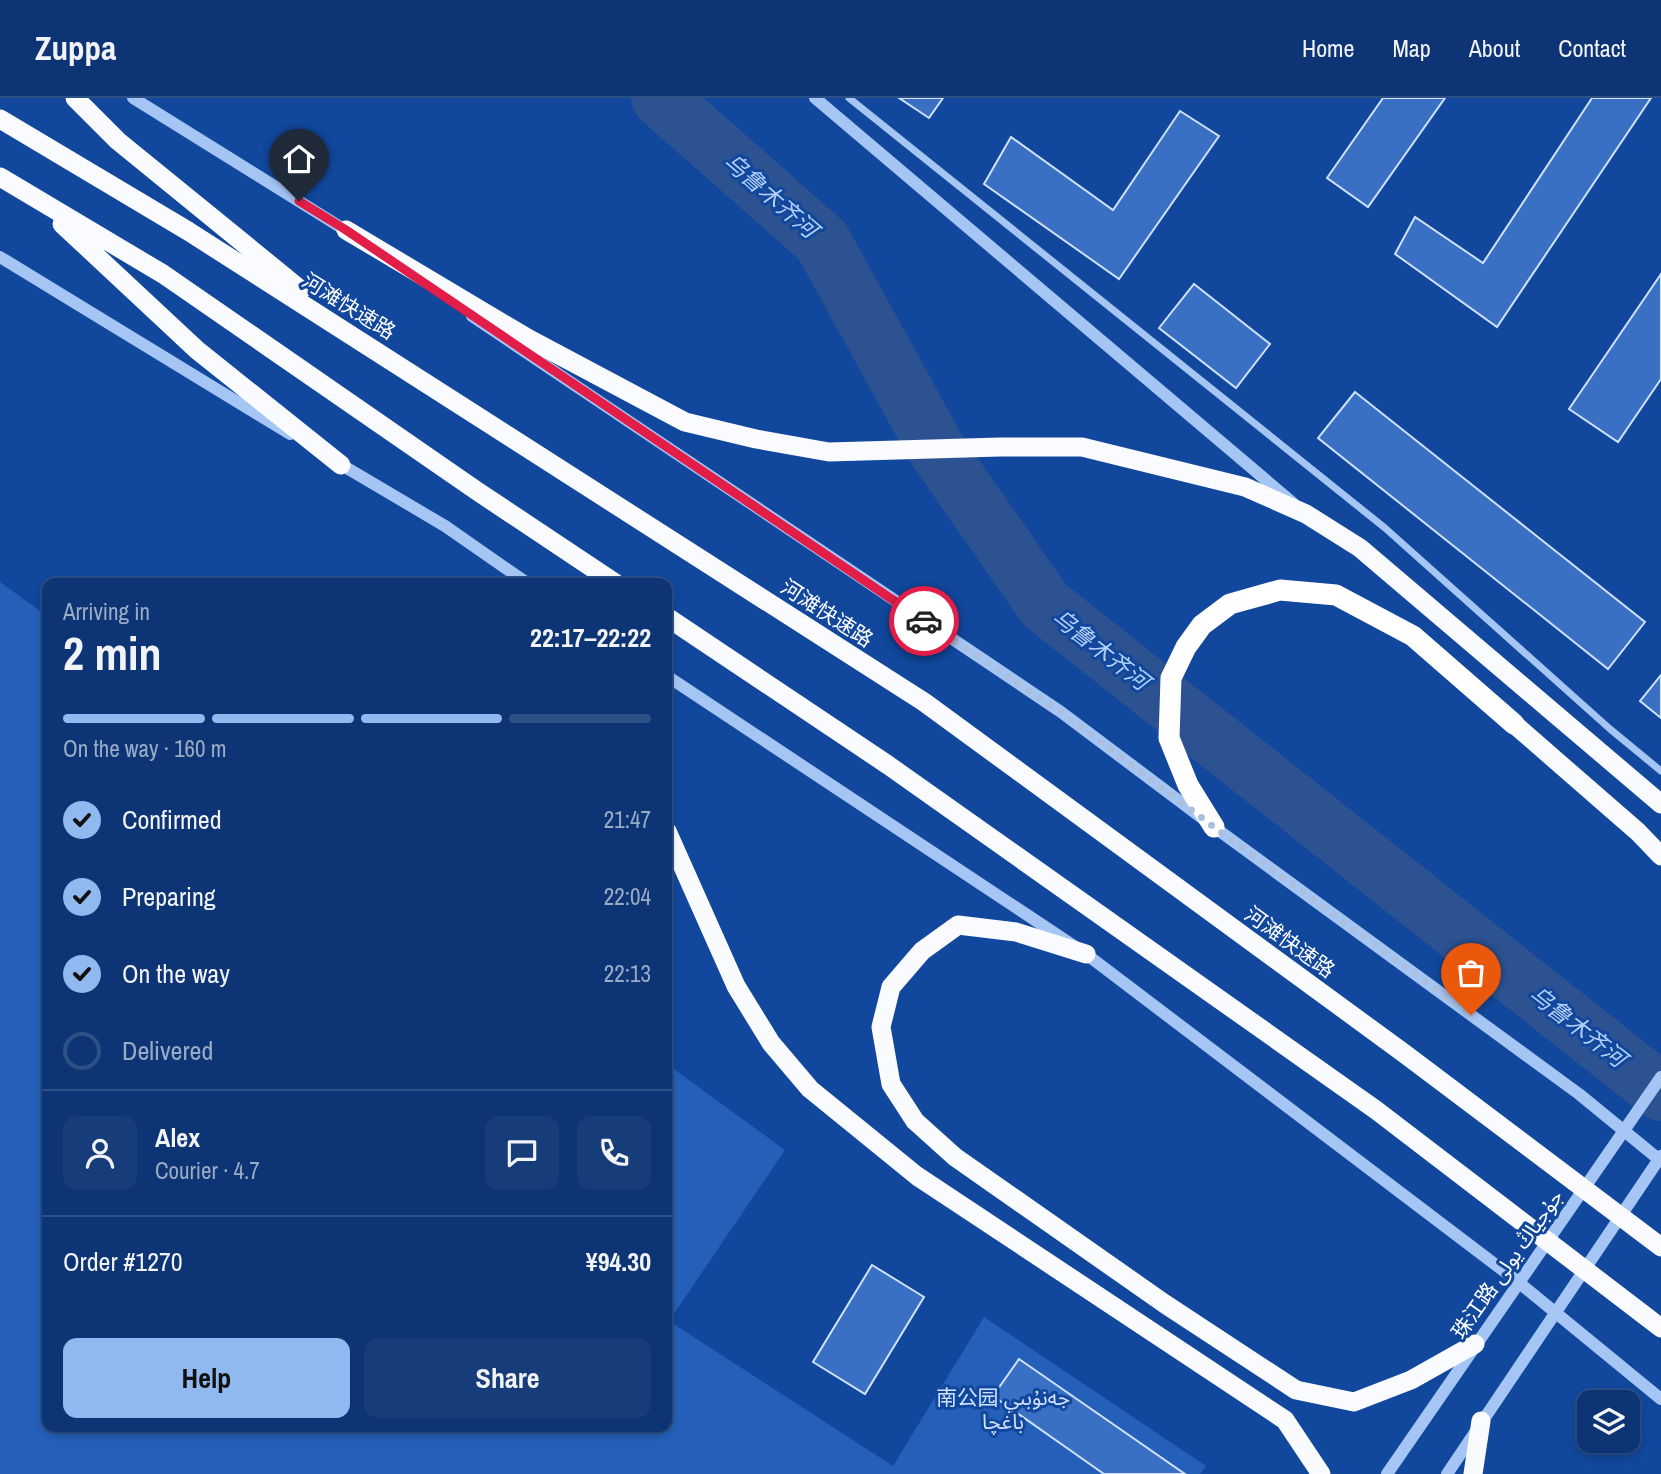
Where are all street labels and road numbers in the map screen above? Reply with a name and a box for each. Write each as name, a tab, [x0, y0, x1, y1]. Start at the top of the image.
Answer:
street label: 河滩快速路	[297, 266, 401, 346]
street label: 河滩快速路	[775, 572, 879, 654]
street label: 河滩快速路	[1239, 899, 1341, 985]
street label: 珠江路 جۇجياڭ يولى	[1444, 1183, 1570, 1345]

